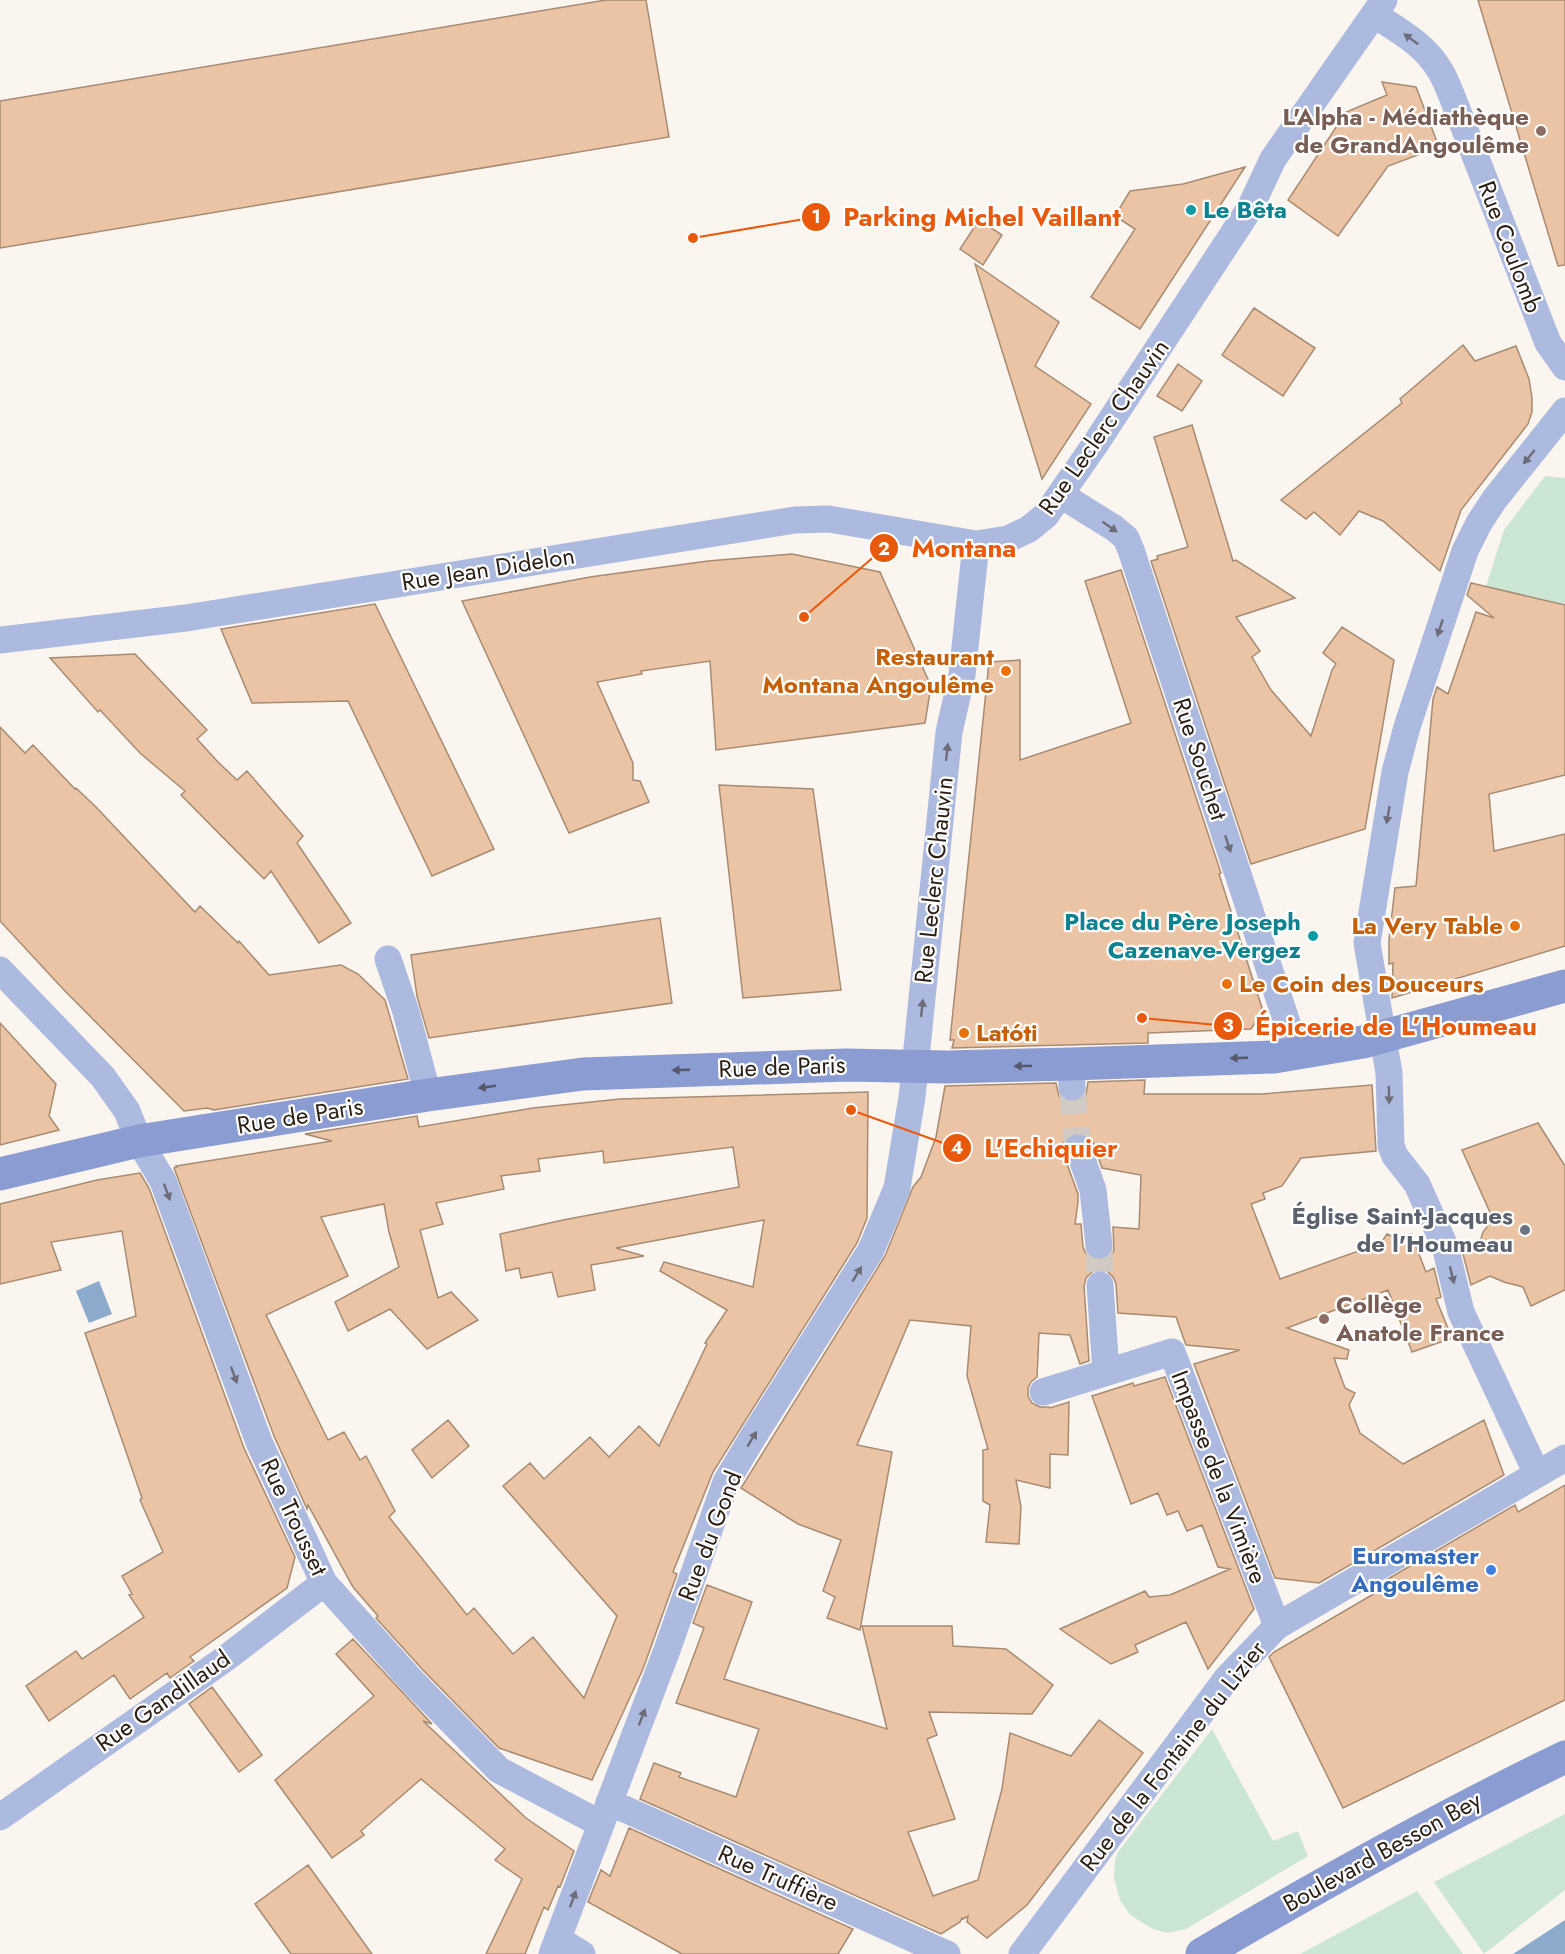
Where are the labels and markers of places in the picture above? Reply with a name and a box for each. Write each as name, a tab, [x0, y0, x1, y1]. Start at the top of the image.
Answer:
place label: L'Alpha - Médiathèque de GrandAngoulême	[1283, 99, 1529, 162]
marker: L'Alpha - Médiathèque de GrandAngoulême	[1534, 124, 1548, 138]
place label: Le Bêta	[1203, 192, 1287, 227]
callout: Parking Michel Vaillant	[801, 195, 1133, 239]
marker: Le Bêta	[1184, 203, 1198, 217]
callout: Montana	[869, 526, 1028, 570]
place label: Restaurant Montana Angoulême	[762, 639, 994, 702]
marker: Restaurant Montana Angoulême	[999, 664, 1013, 678]
place label: Place du Père Joseph Cazenave-Vergez	[1064, 904, 1301, 967]
place label: La Very Table	[1351, 908, 1503, 943]
marker: La Very Table	[1508, 919, 1522, 933]
marker: Place du Père Joseph Cazenave-Vergez	[1306, 929, 1320, 943]
place label: Le Coin des Douceurs	[1239, 966, 1484, 1001]
marker: Le Coin des Douceurs	[1220, 977, 1234, 991]
callout: Épicerie de L’Houmeau	[1213, 1004, 1548, 1048]
place label: Latóti	[976, 1015, 1038, 1050]
marker: Latóti	[957, 1026, 971, 1040]
callout: L'Echiquier	[942, 1126, 1129, 1170]
place label: Église Saint-Jacques de l'Houmeau	[1292, 1198, 1513, 1261]
marker: Église Saint-Jacques de l'Houmeau	[1518, 1223, 1532, 1237]
place label: Collège Anatole France	[1335, 1287, 1505, 1350]
marker: Collège Anatole France	[1317, 1312, 1331, 1326]
place label: Euromaster Angoulême	[1350, 1538, 1479, 1601]
marker: Euromaster Angoulême	[1484, 1563, 1498, 1577]

